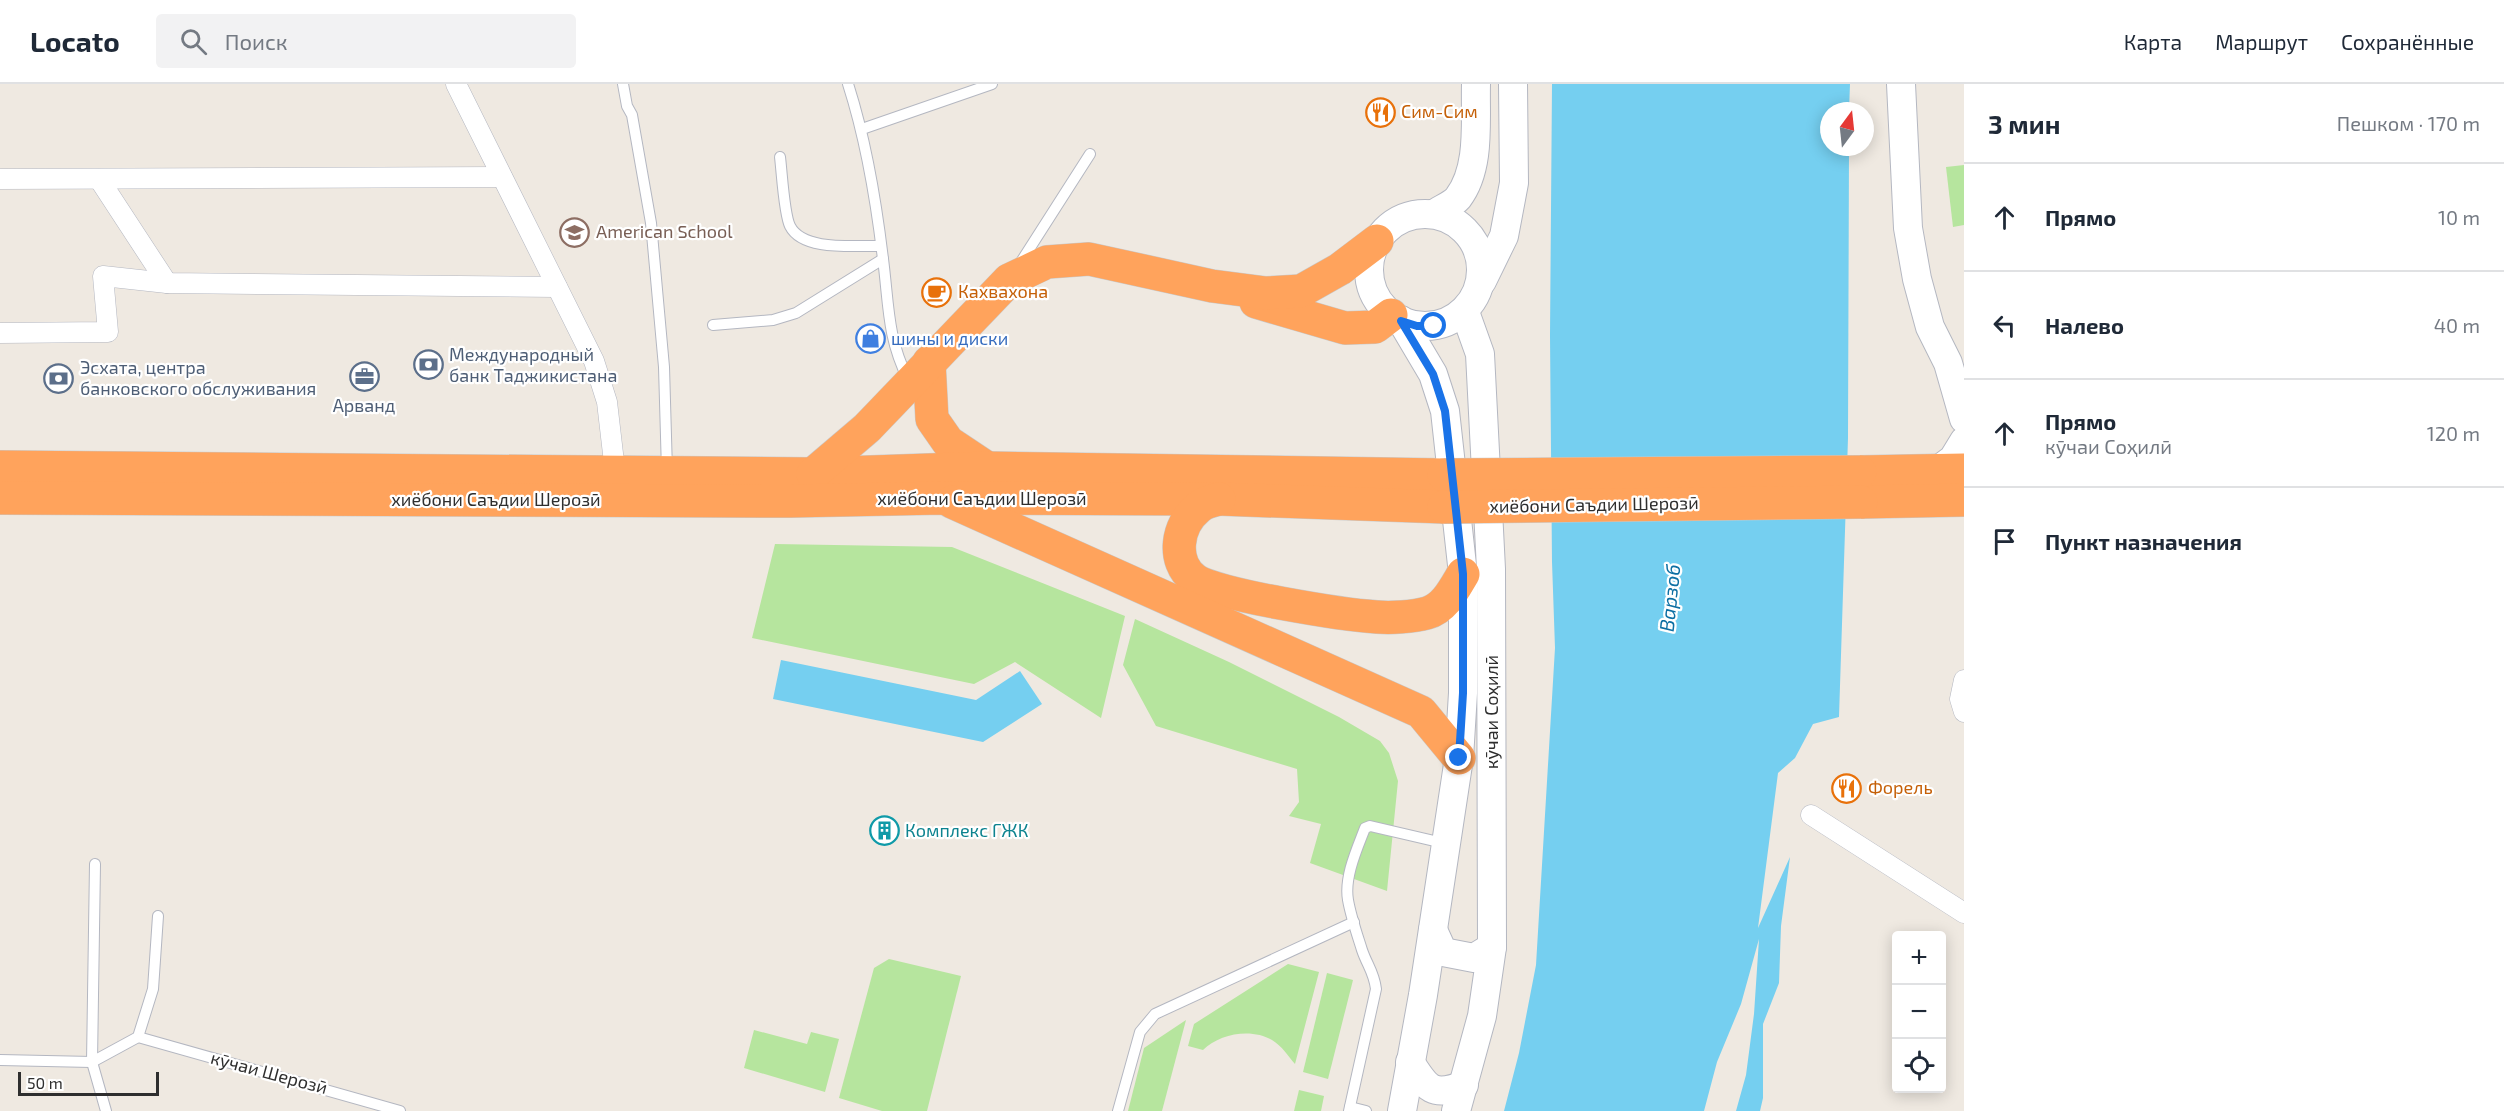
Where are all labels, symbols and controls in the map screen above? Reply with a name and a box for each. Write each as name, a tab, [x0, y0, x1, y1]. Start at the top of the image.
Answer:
search box	[156, 14, 576, 68]
text: Locato	[30, 24, 120, 58]
icon: search	[177, 25, 210, 58]
text: Поиск	[225, 28, 288, 54]
text: Карта	[2124, 29, 2182, 54]
text: Маршрут	[2215, 29, 2308, 54]
text: Сохранённые	[2341, 29, 2474, 54]
restaurant icon: Сим-Сим	[1364, 96, 1396, 128]
place label: Сим-Сим	[1401, 100, 1478, 122]
north arrow	[1820, 102, 1874, 156]
text: 3 мин	[1988, 108, 2060, 139]
text: Пешком · 170 m	[2337, 111, 2480, 135]
icon: ahead	[1988, 201, 2021, 234]
text: Прямо	[2045, 204, 2116, 230]
text: 10 m	[2438, 205, 2480, 229]
school or university icon: American School	[559, 216, 591, 248]
place label: American School	[596, 220, 733, 242]
cafe icon: Кахвахона	[921, 276, 953, 308]
place label: Кахвахона	[958, 280, 1048, 302]
icon: left	[1988, 309, 2021, 342]
route start	[1420, 312, 1446, 338]
text: Налево	[2045, 312, 2124, 338]
text: 40 m	[2434, 313, 2480, 337]
shop icon: шины и диски	[854, 323, 886, 355]
place label: шины и диски	[891, 327, 1008, 349]
place label: Международный банк Таджикистана	[449, 343, 617, 386]
bank icon: Международный банк Таджикистана	[412, 349, 444, 381]
place label: Эсхата, центра банковского обслуживания	[80, 356, 316, 399]
office icon: Арванд	[348, 361, 380, 393]
bank icon: Эсхата, центра банковского обслуживания	[43, 362, 75, 394]
place label: Арванд	[333, 394, 395, 416]
text: Прямо	[2045, 408, 2116, 434]
icon: ahead	[1988, 417, 2021, 450]
text: 120 m	[2427, 421, 2480, 445]
text: кӯчаи Соҳилӣ	[2045, 434, 2172, 458]
street label: хиёбони Саъдии Шерозӣ	[877, 487, 1087, 509]
street label: хиёбони Саъдии Шерозӣ	[391, 488, 601, 510]
street label: хиёбони Саъдии Шерозӣ	[1489, 491, 1699, 517]
icon: arrive	[1988, 525, 2021, 558]
text: Пункт назначения	[2045, 528, 2242, 554]
water label: Варзоб	[1654, 563, 1684, 633]
street label: кӯчаи Соҳилӣ	[1480, 655, 1502, 769]
route end	[1445, 744, 1471, 770]
restaurant icon: Форель	[1831, 772, 1863, 804]
place label: Форель	[1868, 776, 1933, 798]
building icon: Комплекс ГЖК	[868, 815, 900, 847]
place label: Комплекс ГЖК	[905, 819, 1029, 841]
map controls	[1892, 931, 1946, 1093]
button: +	[1892, 931, 1946, 985]
button: −	[1892, 985, 1946, 1039]
button: locate	[1892, 1039, 1946, 1093]
street label: кӯчаи Шерозӣ	[208, 1046, 330, 1098]
scale bar	[18, 1069, 159, 1096]
text: 50 m	[27, 1073, 63, 1092]

